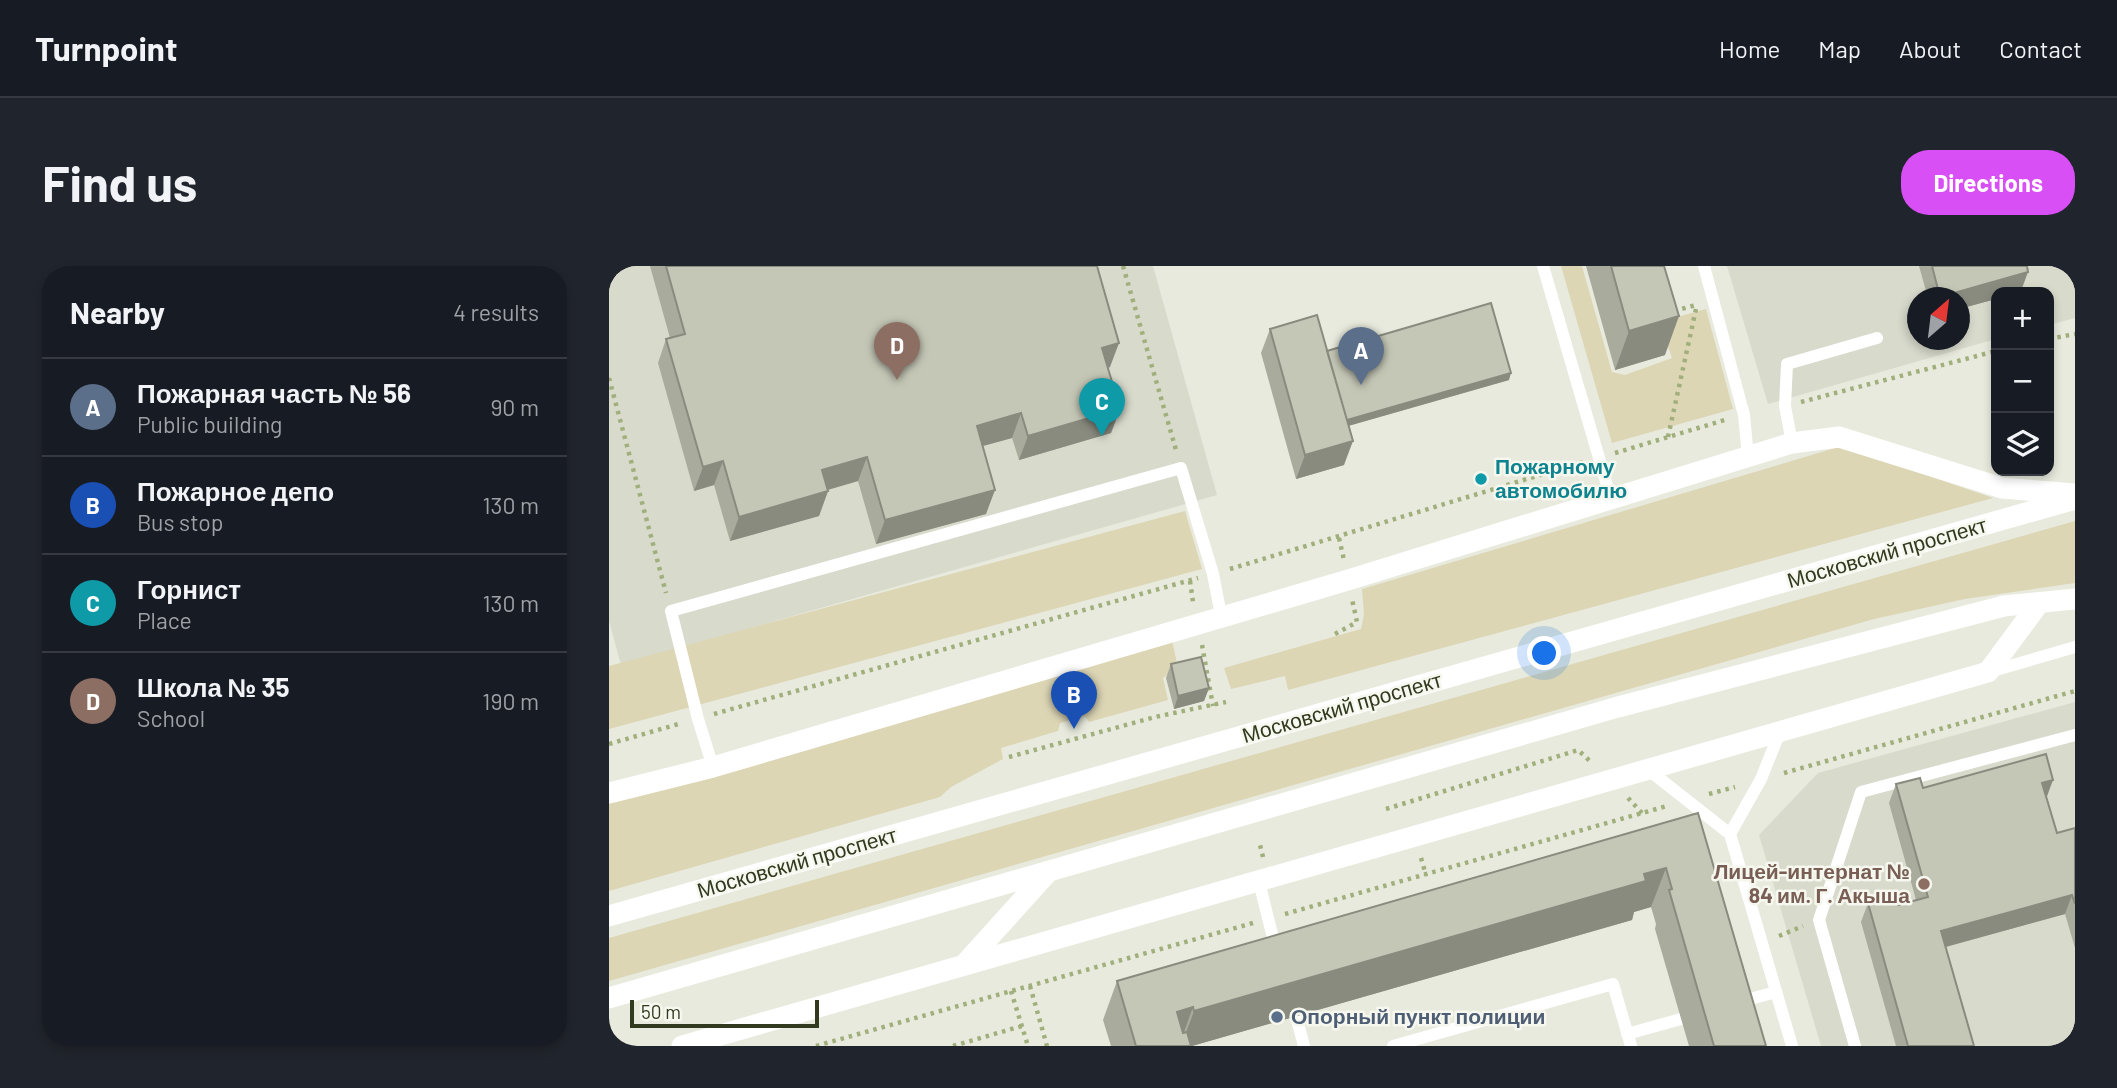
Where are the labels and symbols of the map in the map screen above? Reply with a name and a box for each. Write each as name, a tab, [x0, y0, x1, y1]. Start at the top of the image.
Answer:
north arrow	[1907, 287, 1970, 350]
pin: D	[874, 322, 920, 380]
pin: A	[1338, 327, 1384, 385]
pin: C	[1079, 378, 1125, 436]
place label: Пожарному автомобилю	[1495, 453, 1627, 502]
marker: Пожарному автомобилю	[1473, 471, 1489, 487]
street label: Московский проспект	[1784, 511, 1990, 592]
your location	[1527, 636, 1561, 670]
street label: Московский проспект	[1239, 666, 1445, 747]
pin: B	[1051, 671, 1097, 729]
street label: Московский проспект	[694, 821, 900, 902]
place label: Лицей-интернат № 84 им. Г. Акыша	[1714, 858, 1910, 907]
marker: Лицей-интернат № 84 им. Г. Акыша	[1916, 876, 1932, 892]
scale bar	[630, 997, 819, 1029]
place label: Опорный пункт полиции	[1291, 1003, 1545, 1028]
marker: Опорный пункт полиции	[1269, 1009, 1285, 1025]

